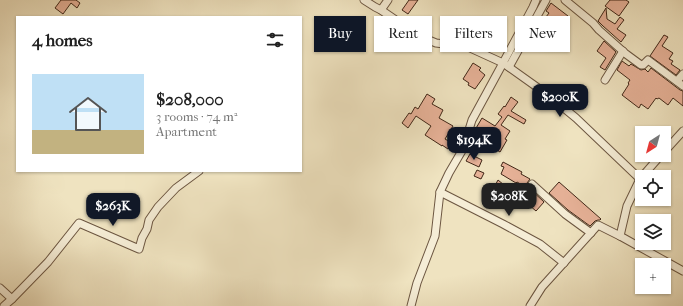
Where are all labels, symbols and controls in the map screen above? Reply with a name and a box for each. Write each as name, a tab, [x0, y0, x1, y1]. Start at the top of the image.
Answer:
chip: Buy	[314, 16, 366, 52]
chip: Rent	[374, 16, 432, 52]
chip: Filters	[440, 16, 507, 52]
chip: New	[515, 16, 570, 52]
icon: filters	[264, 29, 286, 51]
text: 4 homes	[32, 30, 92, 50]
pin: $200K	[532, 84, 588, 118]
text: $208,000	[156, 89, 224, 109]
text: $200K	[541, 89, 579, 104]
icon: home	[64, 90, 112, 138]
text: 3 rooms · 74 m²	[156, 109, 237, 124]
text: Apartment	[156, 124, 217, 139]
north arrow	[635, 126, 671, 162]
map controls	[635, 126, 671, 294]
pin: $194K	[446, 127, 502, 161]
text: $194K	[456, 132, 492, 147]
button: locate	[635, 170, 671, 206]
pin: $208K	[481, 183, 537, 217]
text: $208K	[491, 188, 528, 203]
pin: $263K	[85, 193, 141, 227]
text: $263K	[95, 198, 131, 213]
button: layers	[635, 214, 671, 250]
button: +	[635, 258, 671, 294]

